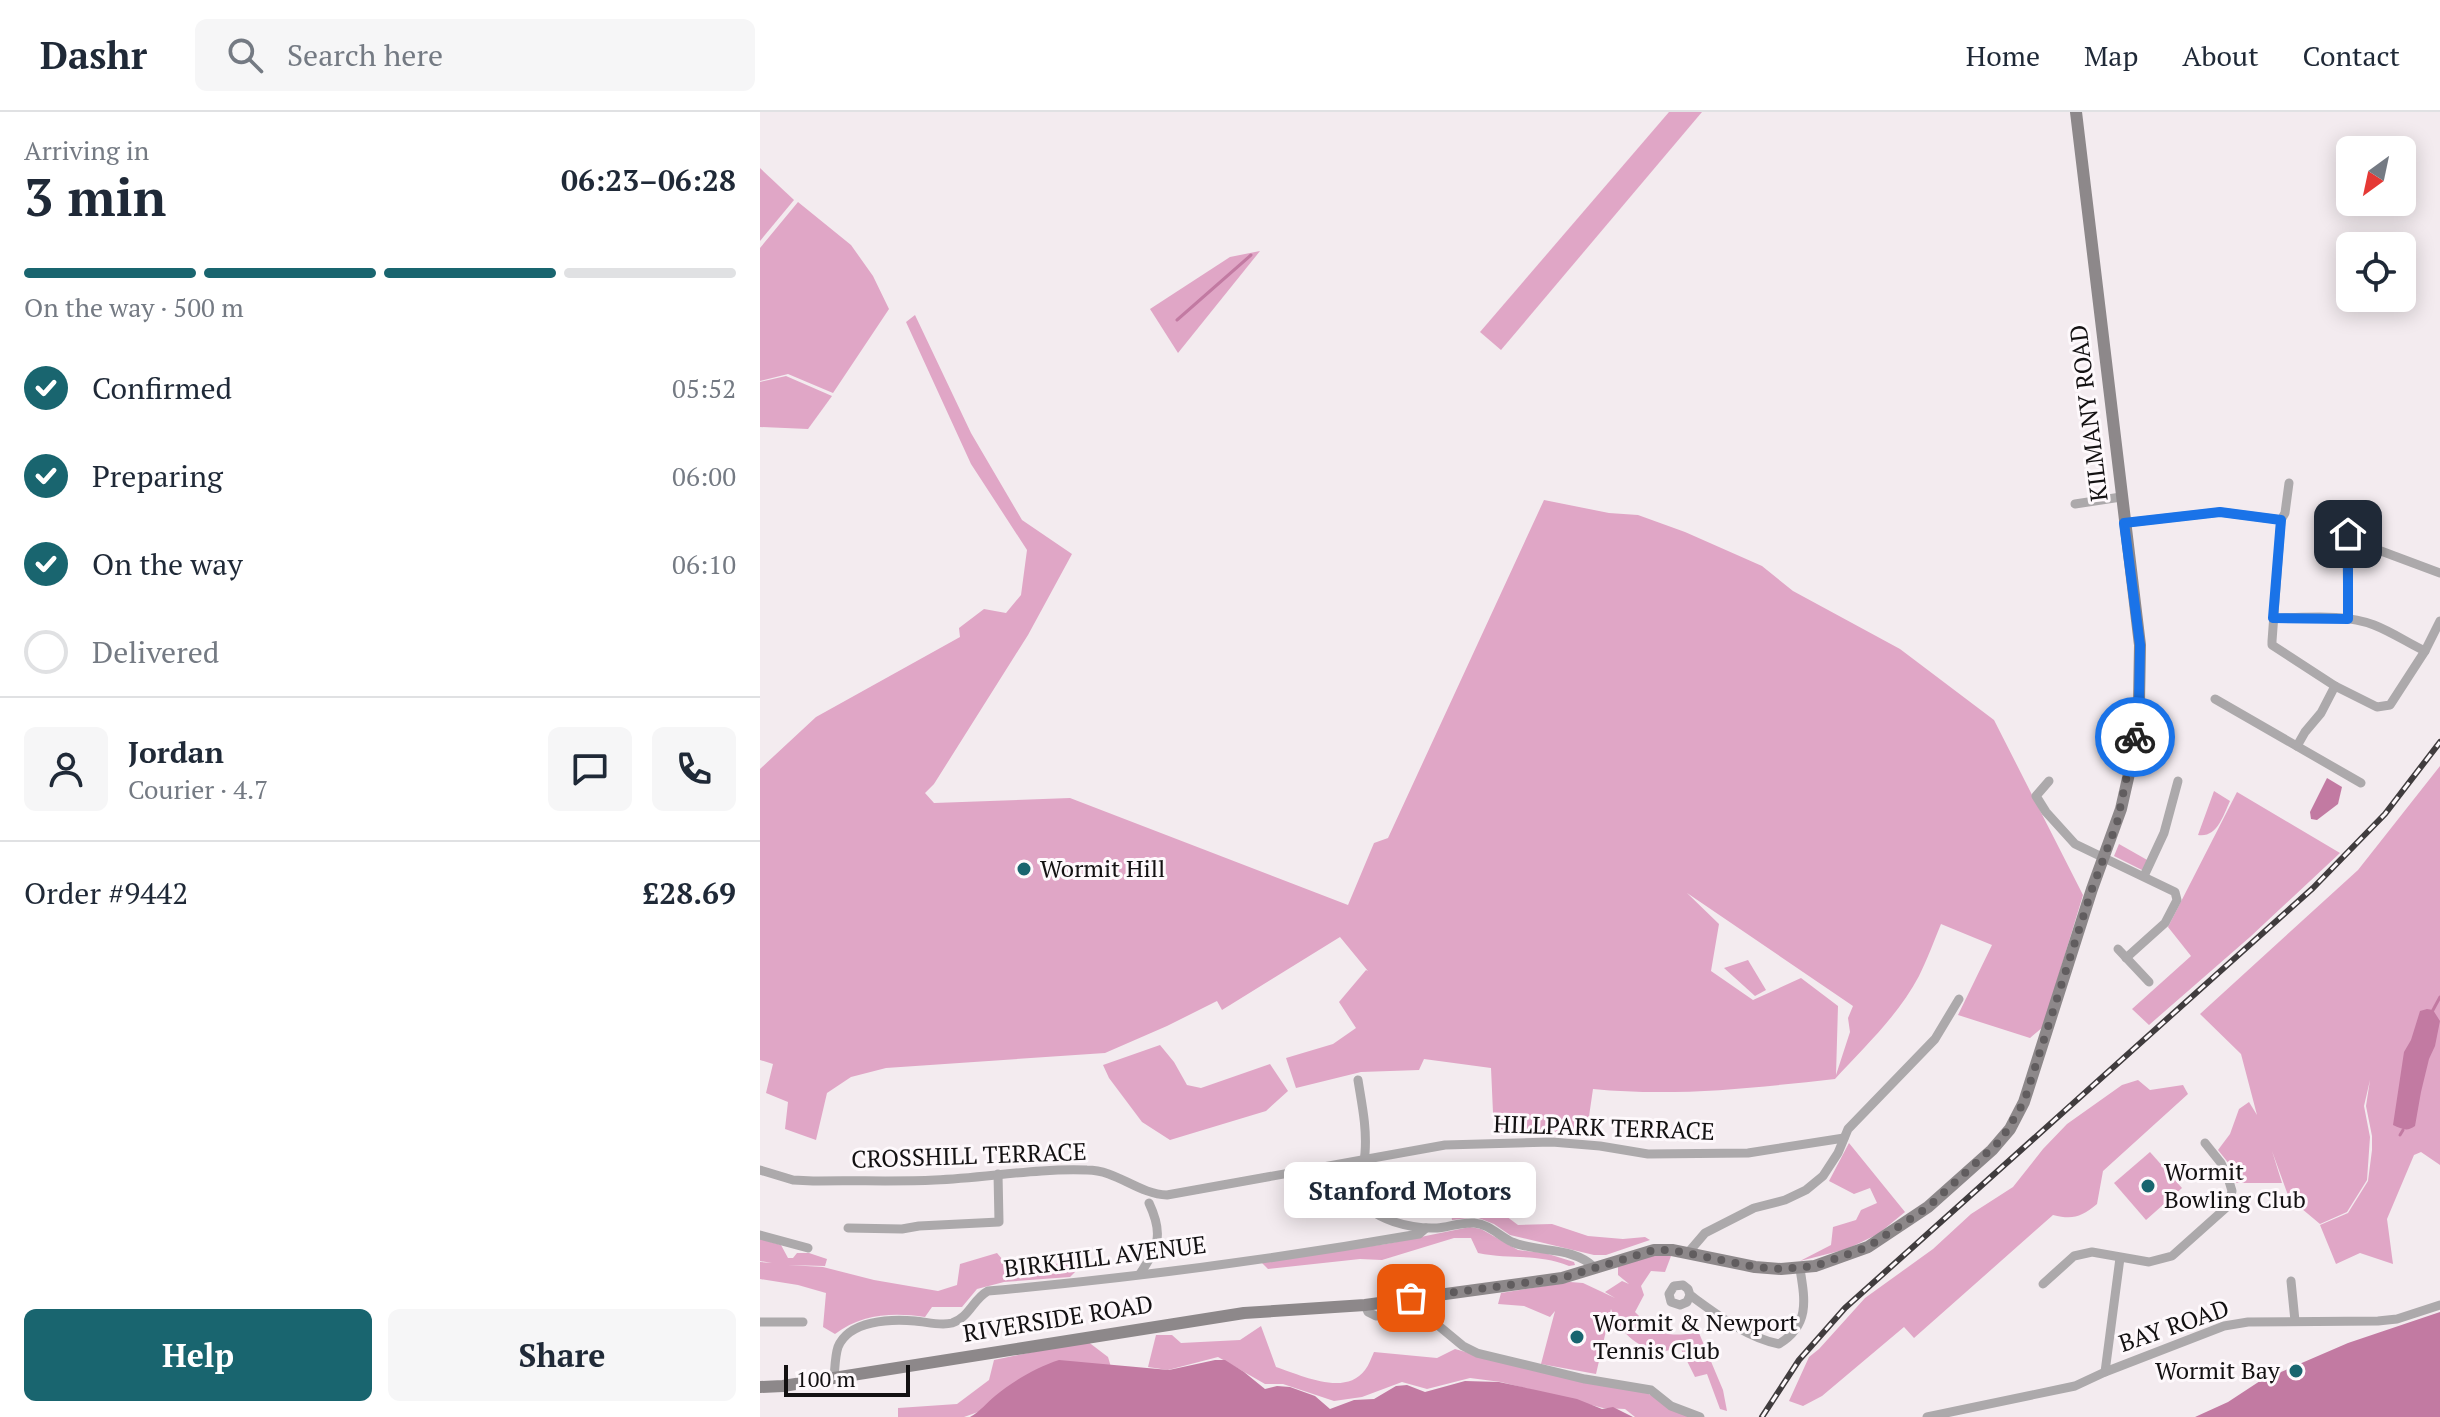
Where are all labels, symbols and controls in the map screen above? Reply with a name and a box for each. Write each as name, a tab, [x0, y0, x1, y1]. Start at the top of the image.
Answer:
search box	[195, 19, 755, 91]
text: Dashr	[40, 30, 147, 80]
icon: search	[223, 33, 267, 77]
text: Search here	[287, 35, 443, 75]
text: Home	[1966, 37, 2040, 74]
text: Map	[2084, 37, 2138, 74]
text: About	[2182, 37, 2259, 74]
text: Contact	[2303, 37, 2400, 74]
text: Arriving in	[24, 133, 149, 167]
north arrow	[2336, 136, 2416, 216]
map controls	[2336, 136, 2416, 312]
text: 06:23–06:28	[561, 160, 736, 200]
text: 3 min	[24, 162, 166, 231]
button: locate	[2336, 232, 2416, 312]
text: On the way · 500 m	[24, 290, 244, 324]
street label: KILMANY ROAD	[2061, 323, 2115, 503]
icon: check	[24, 366, 68, 410]
text: Confirmed	[92, 368, 232, 408]
text: 05:52	[672, 371, 736, 405]
icon: check	[24, 454, 68, 498]
text: Preparing	[92, 456, 223, 496]
text: 06:00	[672, 459, 736, 493]
pin	[2314, 500, 2382, 568]
icon: home	[2326, 512, 2370, 556]
icon: check	[24, 542, 68, 586]
text: On the way	[92, 544, 243, 584]
text: 06:10	[672, 547, 736, 581]
text: Delivered	[92, 632, 219, 672]
courier	[2095, 697, 2175, 777]
icon: bike	[2113, 715, 2157, 759]
button: person	[24, 727, 108, 811]
button: chat	[548, 727, 632, 811]
button: phone	[652, 727, 736, 811]
text: Jordan	[128, 732, 224, 772]
text: Courier · 4.7	[128, 772, 268, 806]
place label: Wormit Hill	[1040, 852, 1165, 884]
marker: Wormit Hill	[1015, 860, 1033, 878]
text: Order #9442	[24, 873, 188, 913]
text: £28.69	[642, 873, 736, 913]
street label: HILLPARK TERRACE	[1493, 1107, 1715, 1147]
street label: CROSSHILL TERRACE	[851, 1135, 1087, 1175]
place label: Wormit Bowling Club	[2164, 1155, 2306, 1215]
callout: Stanford Motors	[1285, 1162, 1537, 1218]
text: Stanford Motors	[1309, 1173, 1511, 1207]
marker: Wormit Bowling Club	[2139, 1177, 2157, 1195]
street label: BIRKHILL AVENUE	[1002, 1228, 1208, 1284]
pin	[1377, 1264, 1445, 1332]
icon: bag	[1389, 1276, 1433, 1320]
street label: RIVERSIDE ROAD	[961, 1287, 1155, 1349]
street label: BAY ROAD	[2114, 1291, 2233, 1359]
place label: Wormit & Newport Tennis Club	[1593, 1306, 1798, 1366]
button: Help	[24, 1309, 372, 1401]
button: Share	[388, 1309, 736, 1401]
marker: Wormit & Newport Tennis Club	[1568, 1328, 1586, 1346]
place label: Wormit Bay	[2155, 1354, 2281, 1386]
scale bar	[784, 1361, 910, 1397]
marker: Wormit Bay	[2287, 1362, 2305, 1380]
text: 100 m	[796, 1364, 856, 1393]

